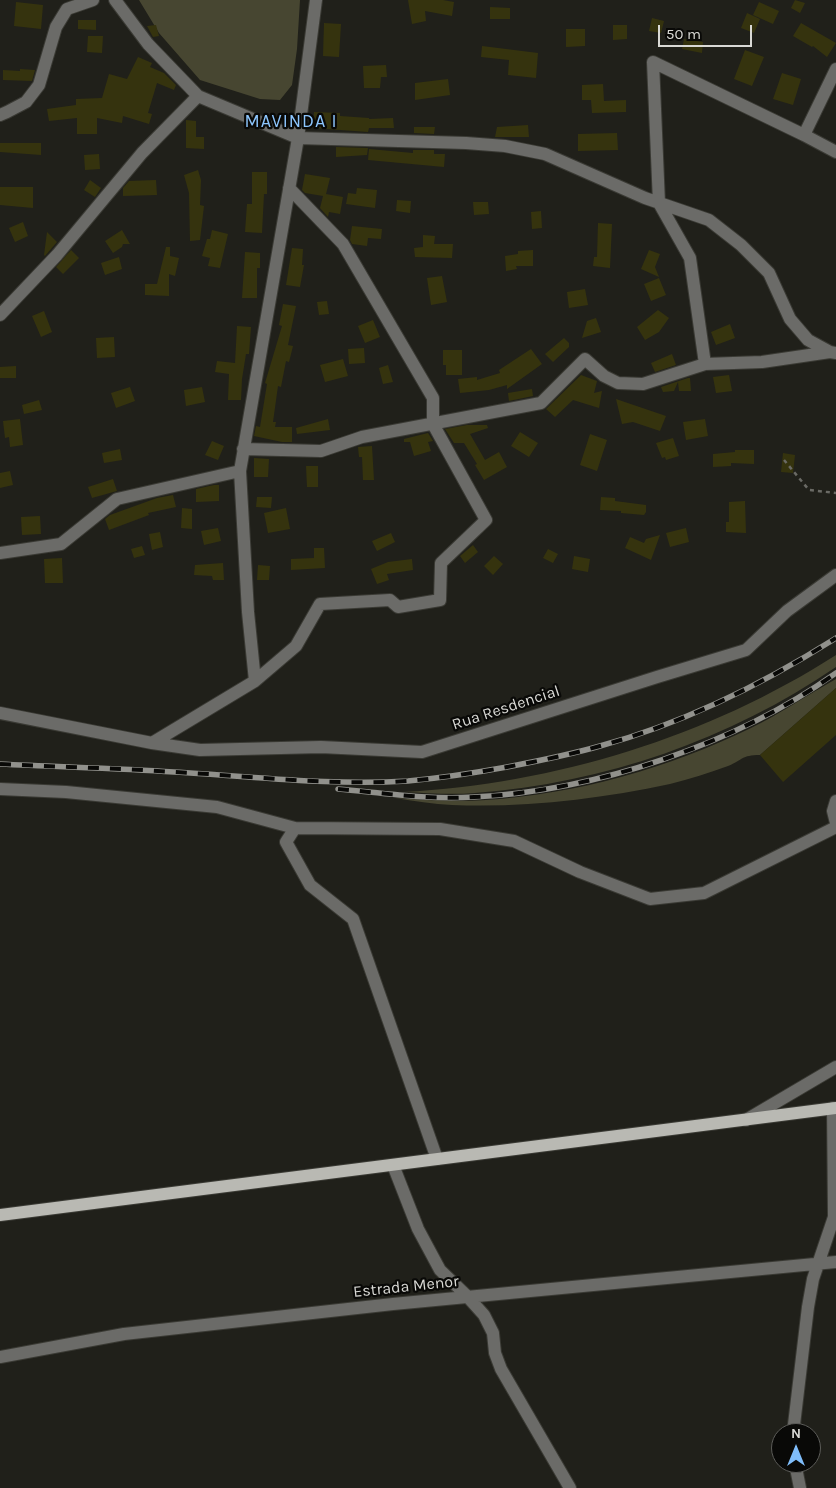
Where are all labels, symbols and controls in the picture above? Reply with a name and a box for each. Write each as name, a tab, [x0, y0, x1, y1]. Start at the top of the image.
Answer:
scale bar	[661, 15, 755, 47]
text: 50 m	[666, 25, 701, 43]
district label: MAVINDA I	[243, 111, 339, 133]
street label: Rua Resdencial	[450, 682, 562, 734]
street label: Estrada Menor	[352, 1272, 460, 1302]
north arrow	[771, 1423, 821, 1473]
text: N	[791, 1425, 801, 1442]

